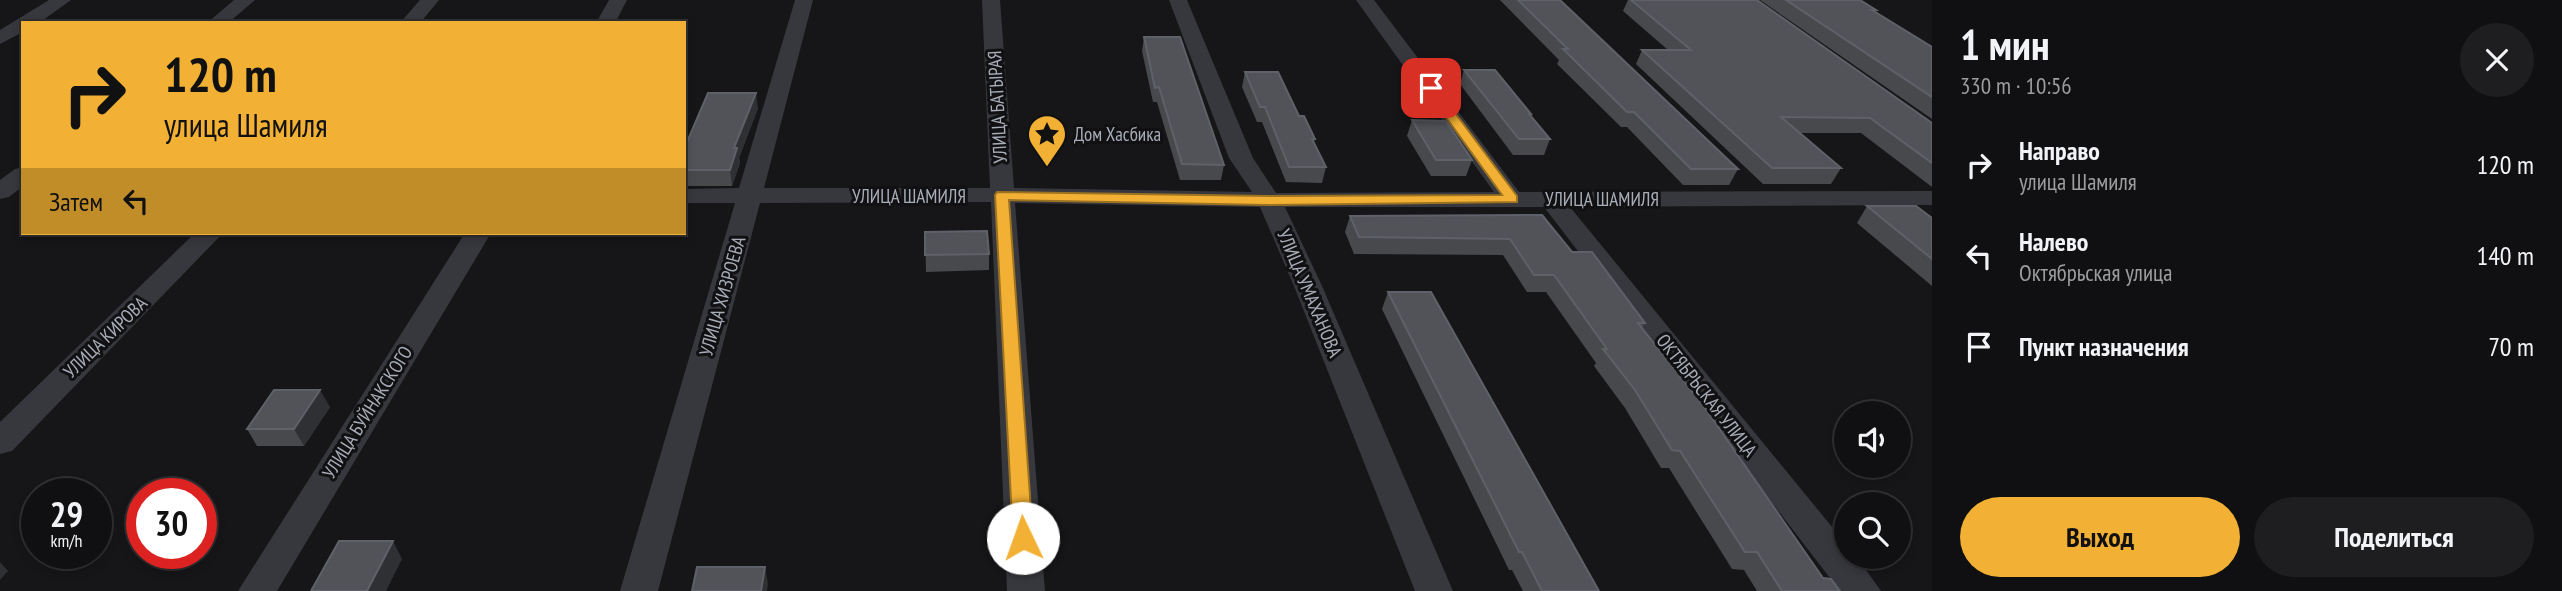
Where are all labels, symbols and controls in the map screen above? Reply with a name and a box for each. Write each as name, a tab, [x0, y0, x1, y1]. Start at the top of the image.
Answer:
text: 1 мин	[1960, 17, 2050, 72]
button: close	[2460, 23, 2534, 97]
text: 120 m	[164, 42, 277, 106]
icon: right	[49, 49, 140, 140]
street label: УЛИЦА БАТЫРАЯ	[982, 50, 1012, 164]
pin	[1401, 58, 1461, 118]
icon: arrive	[1412, 69, 1450, 107]
text: 330 m · 10:56	[1960, 71, 2072, 100]
text: улица Шамиля	[164, 104, 328, 146]
place icon: Дом Хасбика	[1026, 113, 1068, 168]
place label: Дом Хасбика	[1074, 122, 1161, 146]
text: Направо	[2019, 134, 2100, 167]
icon: right	[1960, 146, 1998, 184]
text: 120 m	[2476, 148, 2534, 181]
text: улица Шамиля	[2019, 167, 2137, 196]
icon: left	[117, 182, 155, 220]
street label: УЛИЦА ШАМИЛЯ	[852, 184, 966, 208]
text: Затем	[49, 185, 103, 218]
street label: УЛИЦА ШАМИЛЯ	[1545, 187, 1659, 211]
street label: УЛИЦА УМАХАНОВА	[1272, 225, 1348, 361]
text: Налево	[2019, 225, 2088, 258]
street label: УЛИЦА ХИЗРОЕВА	[693, 233, 751, 359]
icon: left	[1960, 237, 1998, 275]
text: 140 m	[2476, 239, 2534, 272]
text: Октябрьская улица	[2019, 258, 2172, 287]
street label: УЛИЦА КИРОВА	[58, 291, 152, 383]
icon: arrive	[1960, 328, 1998, 366]
street label: ОКТЯБРЬСКАЯ УЛИЦА	[1652, 329, 1762, 461]
text: Пункт назначения	[2019, 330, 2189, 363]
text: 70 m	[2488, 330, 2534, 363]
street label: УЛИЦА БУЙНАКСКОГО	[317, 341, 417, 483]
map controls	[1834, 401, 1911, 569]
button: sound	[1834, 401, 1911, 478]
speed limit sign: 30	[126, 478, 217, 569]
text: 29	[50, 491, 83, 537]
button: search	[1834, 492, 1911, 569]
button: Выход	[1960, 497, 2240, 577]
button: Поделиться	[2254, 497, 2534, 577]
position arrow	[986, 501, 1060, 575]
text: km/h	[51, 529, 82, 552]

